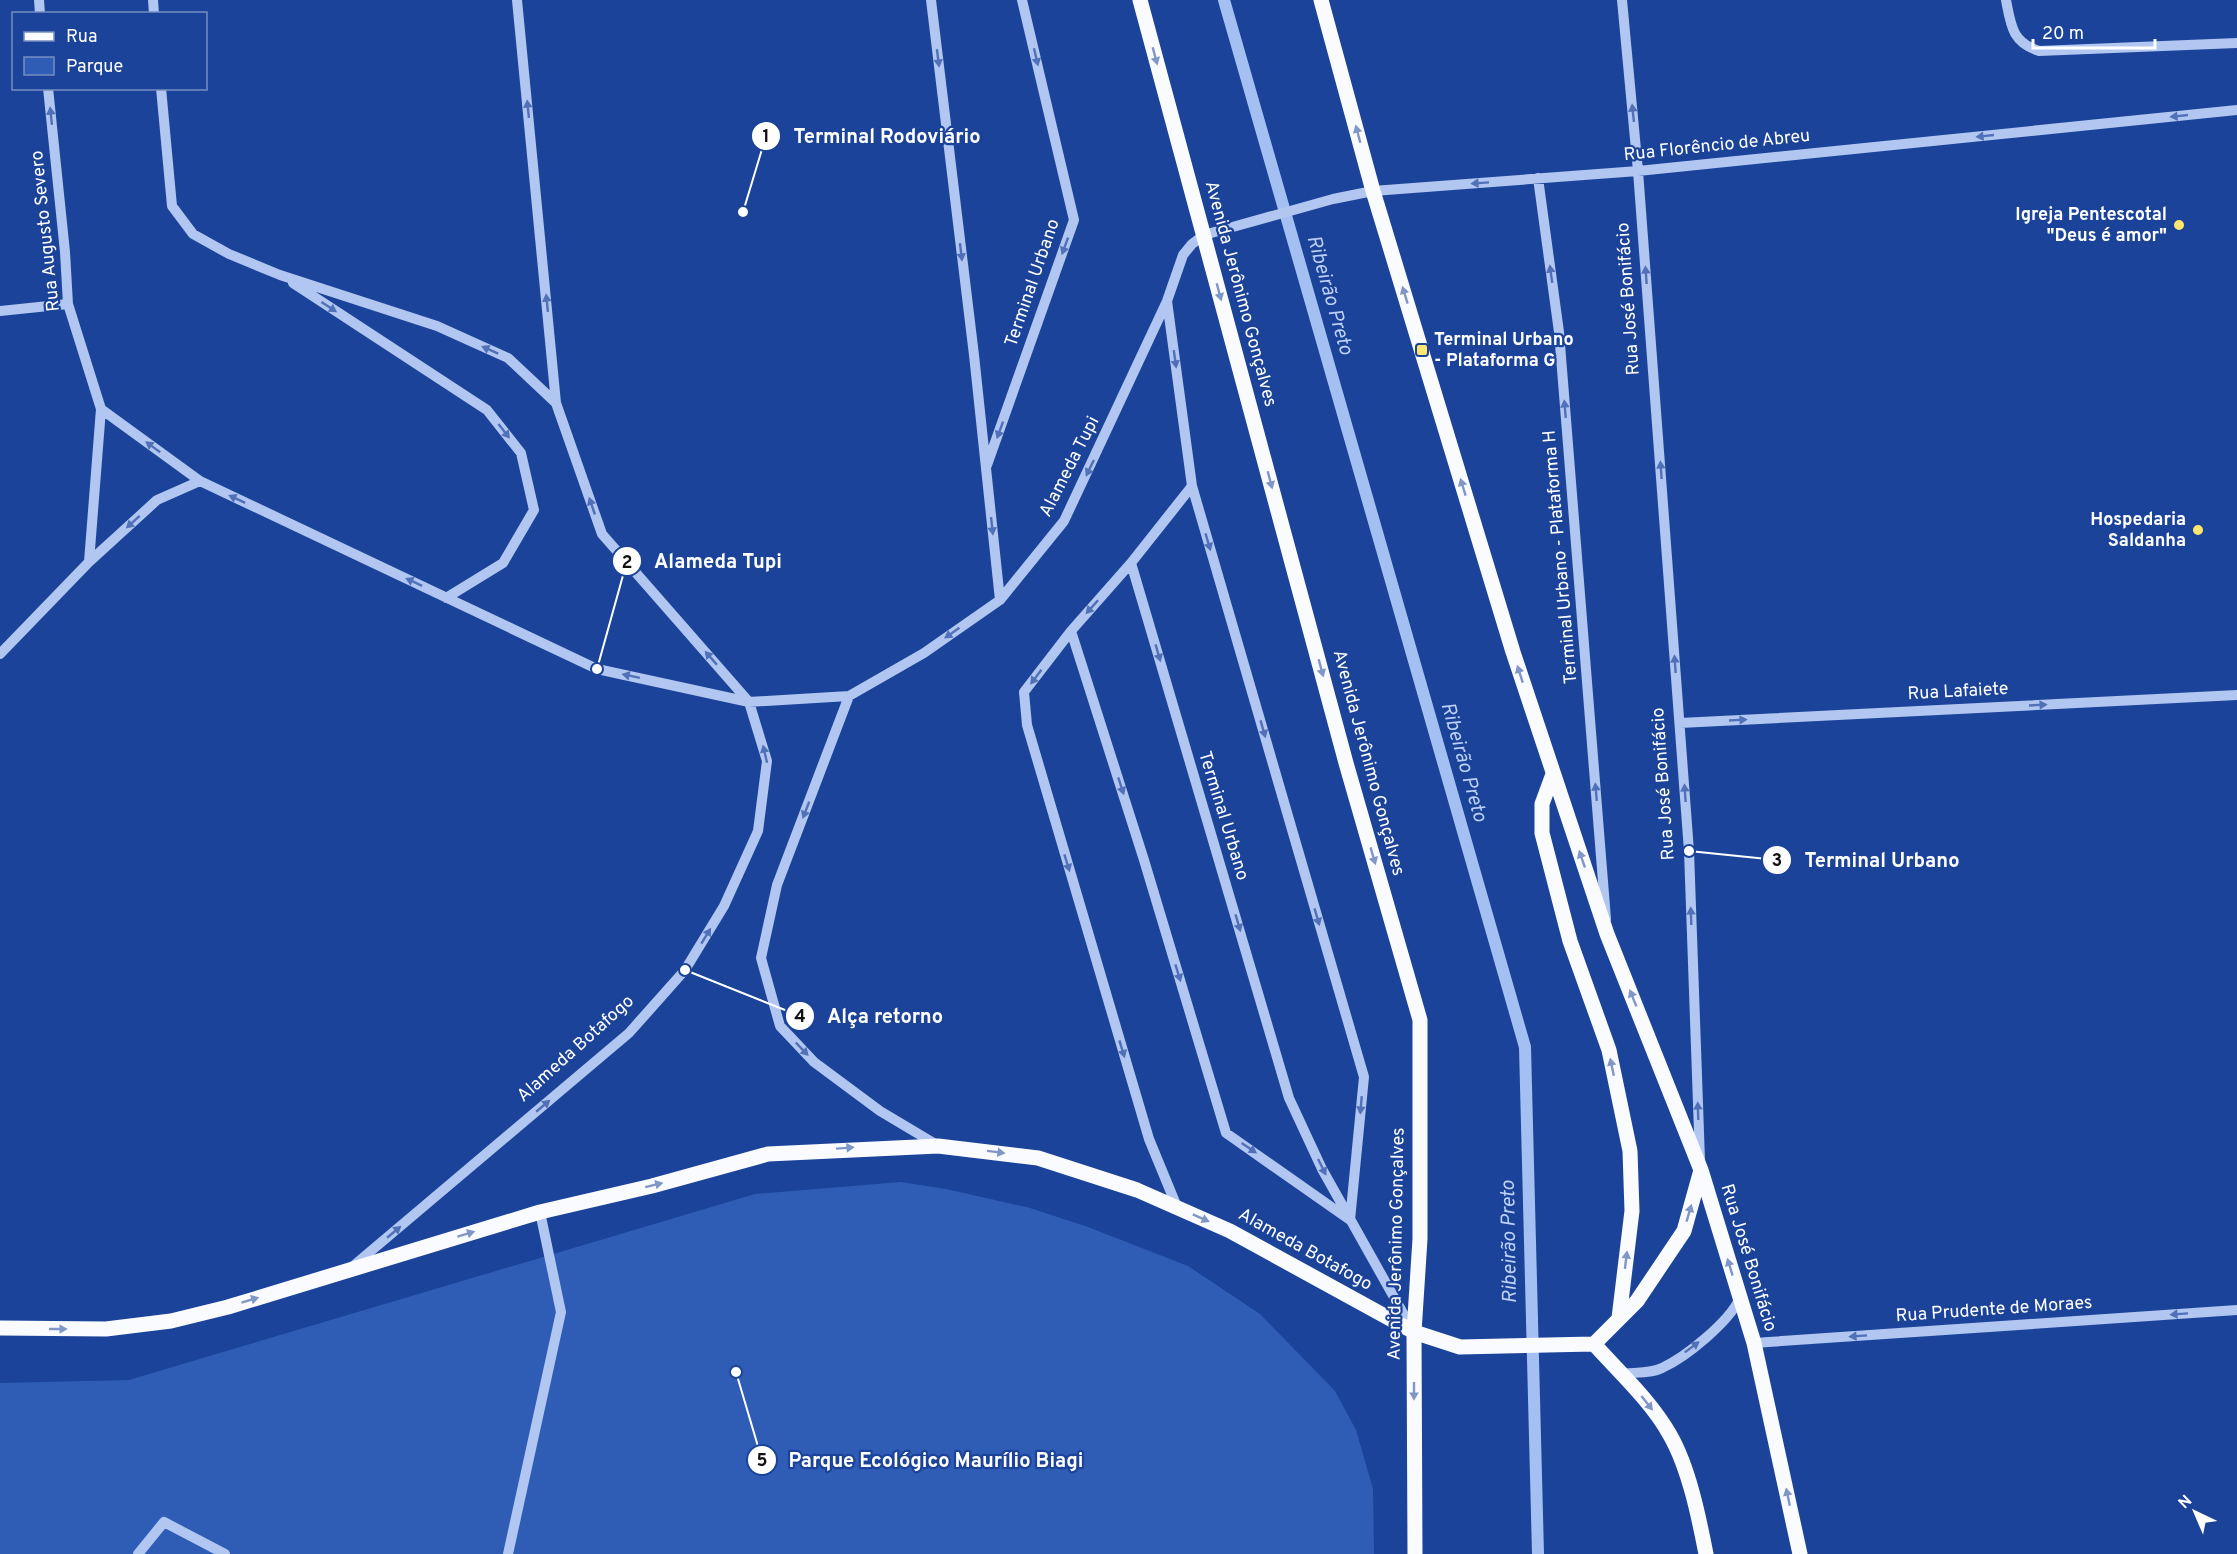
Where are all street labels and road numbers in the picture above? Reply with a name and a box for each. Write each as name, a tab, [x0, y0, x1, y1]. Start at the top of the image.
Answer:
street label: Rua Florêncio de Abreu	[1623, 125, 1811, 167]
street label: Rua Augusto Severo	[26, 149, 66, 313]
street label: Avenida Jerônimo Gonçalves	[1199, 178, 1281, 410]
street label: Terminal Urbano	[1000, 216, 1066, 350]
street label: Rua José Bonifácio	[1612, 222, 1646, 376]
street label: Alameda Tupi	[1035, 413, 1105, 521]
street label: Terminal Urbano - Plataforma H	[1538, 429, 1584, 685]
street label: Avenida Jerônimo Gonçalves	[1327, 647, 1409, 879]
street label: Rua Lafaiete	[1907, 678, 2009, 706]
street label: Rua José Bonifácio	[1647, 707, 1681, 861]
street label: Terminal Urbano	[1192, 749, 1254, 883]
street label: Alameda Botafogo	[513, 990, 639, 1108]
street label: Avenida Jerônimo Gonçalves	[1383, 1127, 1411, 1361]
street label: Rua José Bonifácio	[1715, 1181, 1781, 1335]
street label: Alameda Botafogo	[1234, 1204, 1376, 1296]
street label: Rua Prudente de Moraes	[1895, 1292, 2093, 1328]

